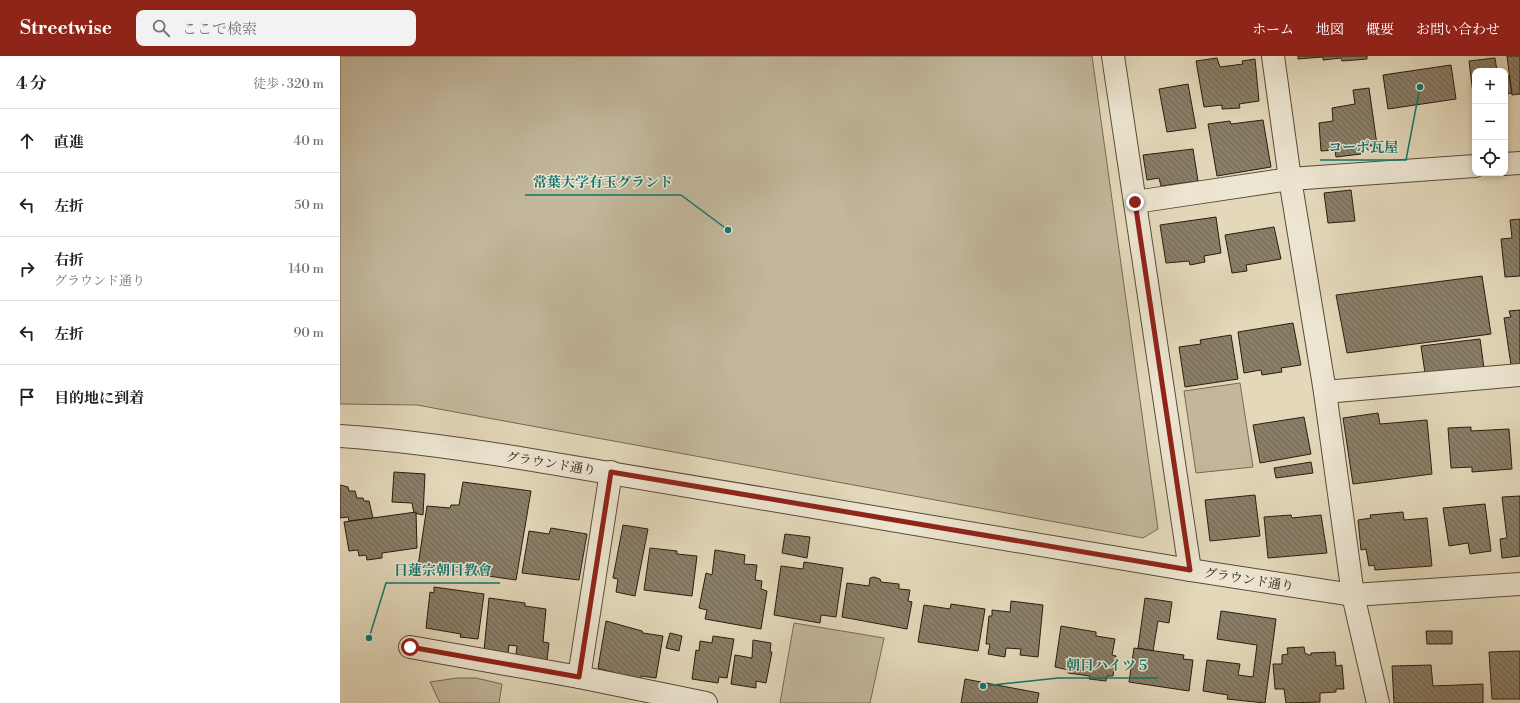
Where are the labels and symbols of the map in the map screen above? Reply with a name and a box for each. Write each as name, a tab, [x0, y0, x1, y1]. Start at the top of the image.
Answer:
callout: コーポ瓦屋	[1320, 134, 1406, 160]
text: コーポ瓦屋	[1328, 139, 1398, 157]
callout: 常葉大学有玉グランド	[525, 169, 681, 195]
text: 常葉大学有玉グランド	[533, 174, 673, 192]
route end	[1126, 193, 1144, 211]
street label: グラウンド通り	[505, 449, 597, 479]
callout: 日蓮宗朝日教會	[386, 557, 500, 583]
text: 日蓮宗朝日教會	[394, 562, 492, 580]
street label: グラウンド通り	[1203, 565, 1295, 595]
route start	[401, 638, 419, 656]
callout: 朝日ハイツ５	[1058, 652, 1158, 678]
text: 朝日ハイツ５	[1066, 657, 1150, 675]

